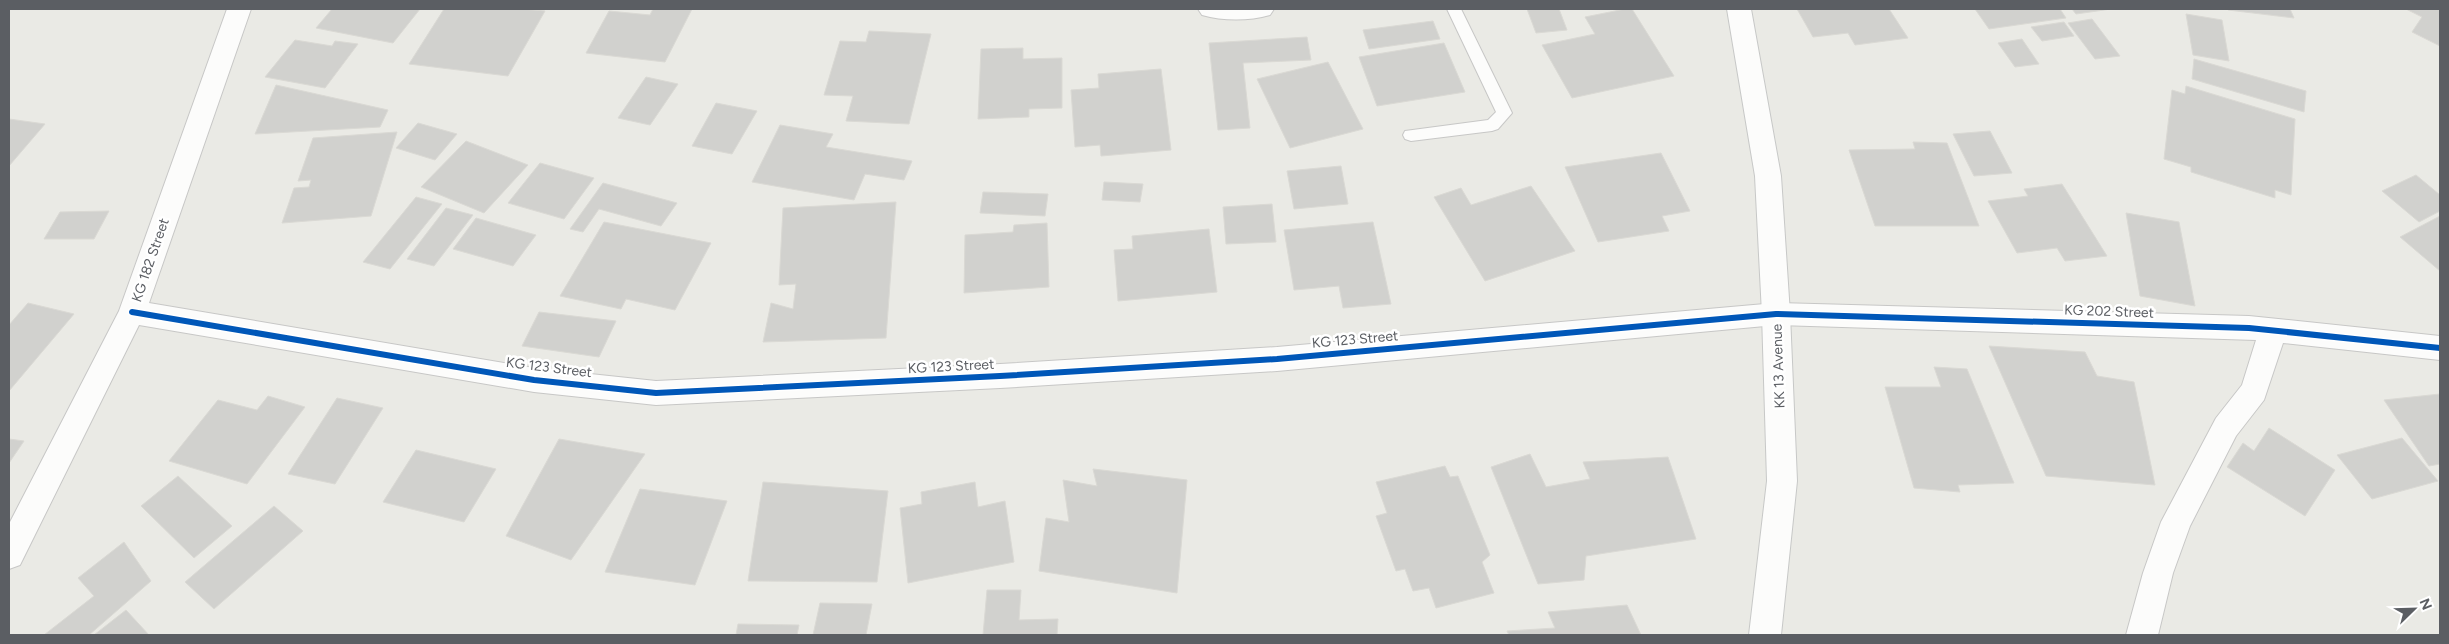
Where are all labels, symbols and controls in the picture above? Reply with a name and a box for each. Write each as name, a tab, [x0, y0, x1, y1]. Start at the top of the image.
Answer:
street label: KG 182 Street	[128, 216, 173, 304]
street label: KG 202 Street	[2064, 301, 2154, 322]
street label: KK 13 Avenue	[1769, 323, 1788, 409]
street label: KG 123 Street	[1311, 327, 1399, 352]
street label: KG 123 Street	[505, 354, 593, 381]
street label: KG 123 Street	[907, 356, 995, 377]
north arrow	[2389, 584, 2439, 634]
text: N	[2416, 596, 2435, 612]

